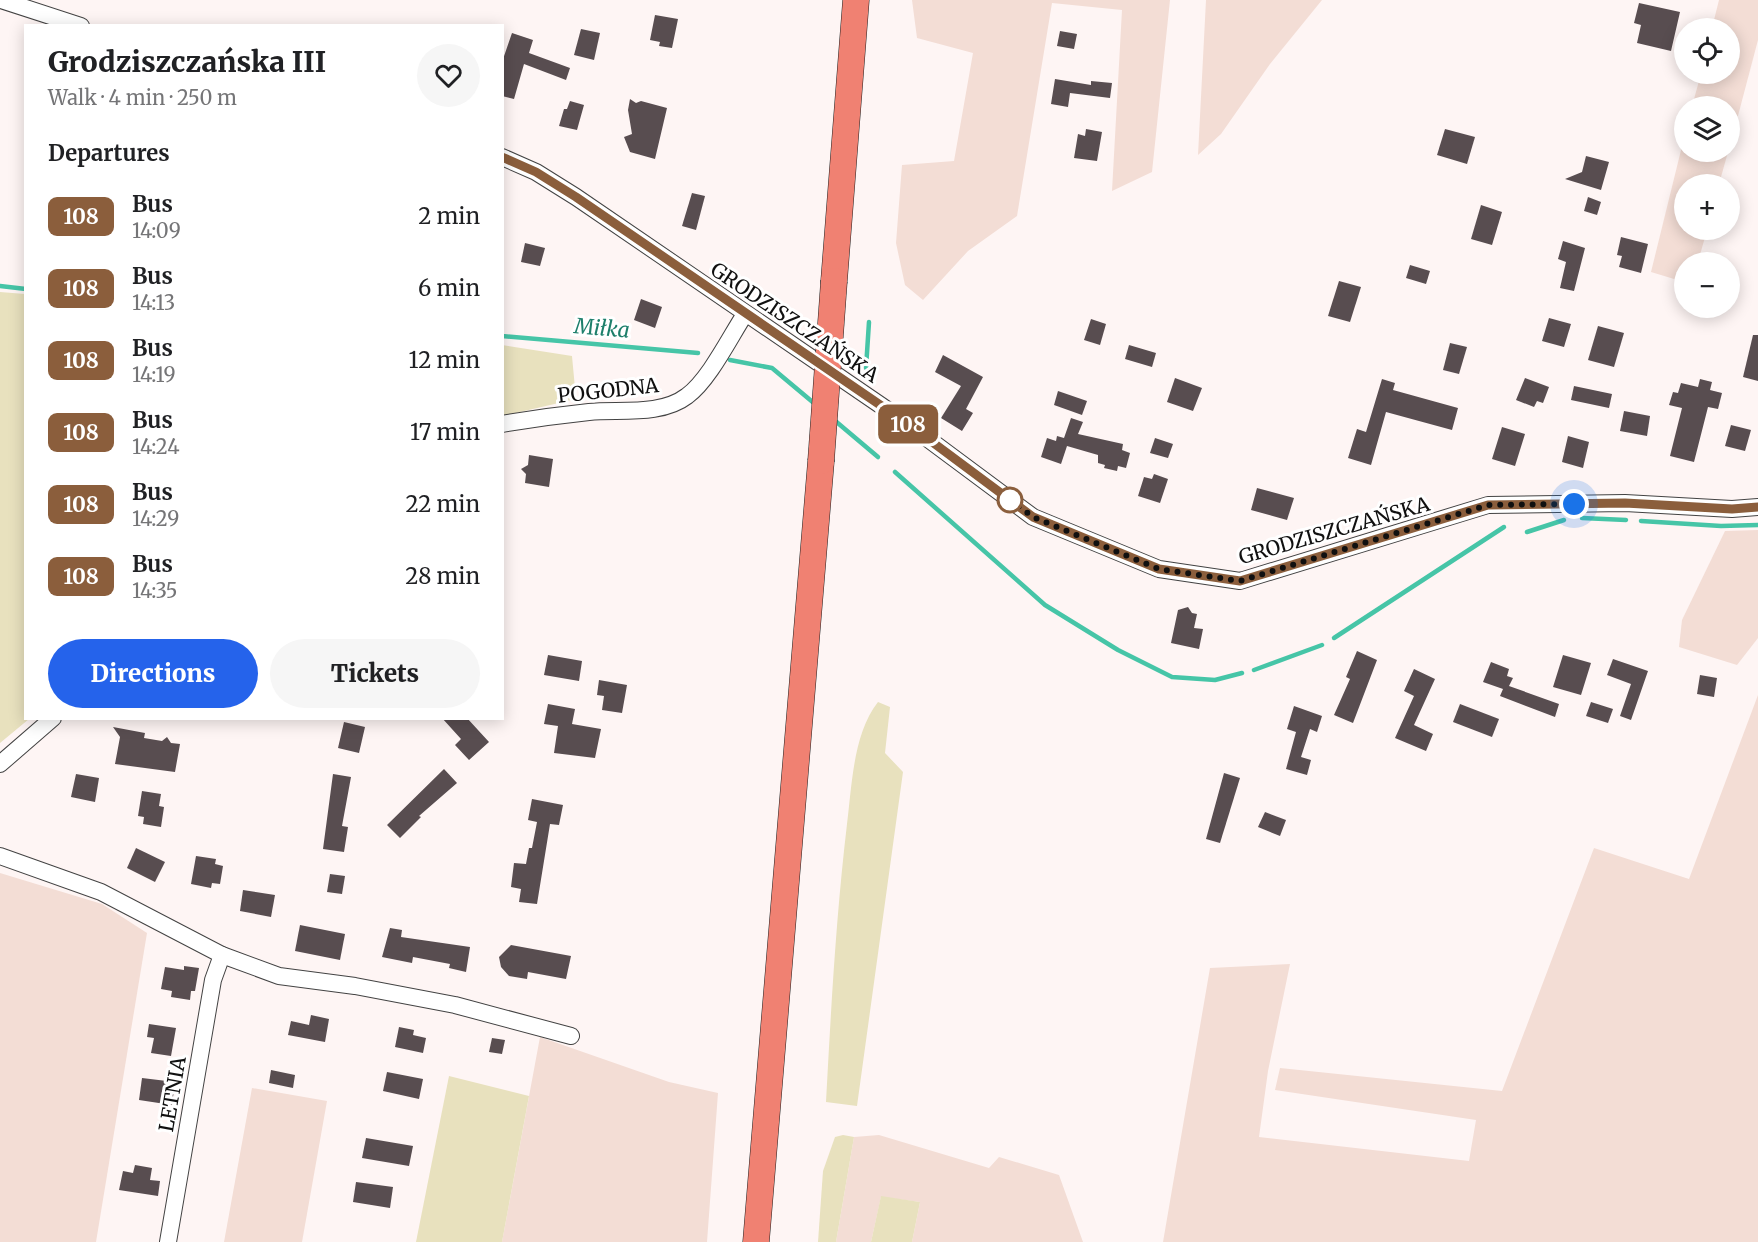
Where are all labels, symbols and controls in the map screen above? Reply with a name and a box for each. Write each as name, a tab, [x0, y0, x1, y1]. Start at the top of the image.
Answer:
map controls	[1674, 18, 1740, 318]
button: locate	[1674, 18, 1740, 84]
text: Grodziszczańska III	[48, 44, 326, 80]
button: heart	[417, 44, 480, 107]
text: Walk · 4 min · 250 m	[48, 85, 237, 110]
button: layers	[1674, 96, 1740, 162]
text: Departures	[48, 139, 170, 167]
button: +	[1674, 174, 1740, 240]
text: Bus	[132, 190, 173, 218]
text: 2 min	[418, 202, 480, 230]
text: 108	[63, 203, 99, 230]
text: 14:09	[132, 218, 181, 243]
button: −	[1674, 252, 1740, 318]
street label: GRODZISZCZAŃSKA	[706, 255, 886, 388]
text: Bus	[132, 262, 173, 290]
text: 6 min	[418, 274, 480, 302]
text: 108	[63, 275, 99, 302]
text: 14:13	[132, 290, 175, 315]
water label: Miłka	[572, 312, 631, 344]
text: Bus	[132, 334, 173, 362]
text: 12 min	[409, 346, 480, 374]
text: 108	[63, 347, 99, 374]
text: 14:19	[132, 362, 176, 387]
street label: POGODNA	[556, 372, 661, 408]
line badge: 108	[874, 404, 942, 444]
text: Bus	[132, 406, 173, 434]
text: 108	[890, 411, 926, 438]
text: 17 min	[410, 418, 480, 446]
text: 108	[63, 419, 99, 446]
text: 14:24	[132, 434, 179, 459]
text: Bus	[132, 478, 173, 506]
unlabelled marker	[997, 487, 1023, 513]
street label: GRODZISZCZAŃSKA	[1235, 489, 1433, 569]
your location	[1559, 489, 1589, 519]
text: 22 min	[406, 490, 480, 518]
text: 108	[63, 491, 99, 518]
text: 14:29	[132, 506, 179, 531]
text: Bus	[132, 550, 173, 578]
text: 28 min	[405, 562, 480, 590]
text: 108	[63, 563, 99, 590]
text: 14:35	[132, 578, 178, 603]
button: Directions	[48, 639, 258, 708]
button: Tickets	[270, 639, 480, 708]
street label: LETNIA	[153, 1054, 191, 1134]

